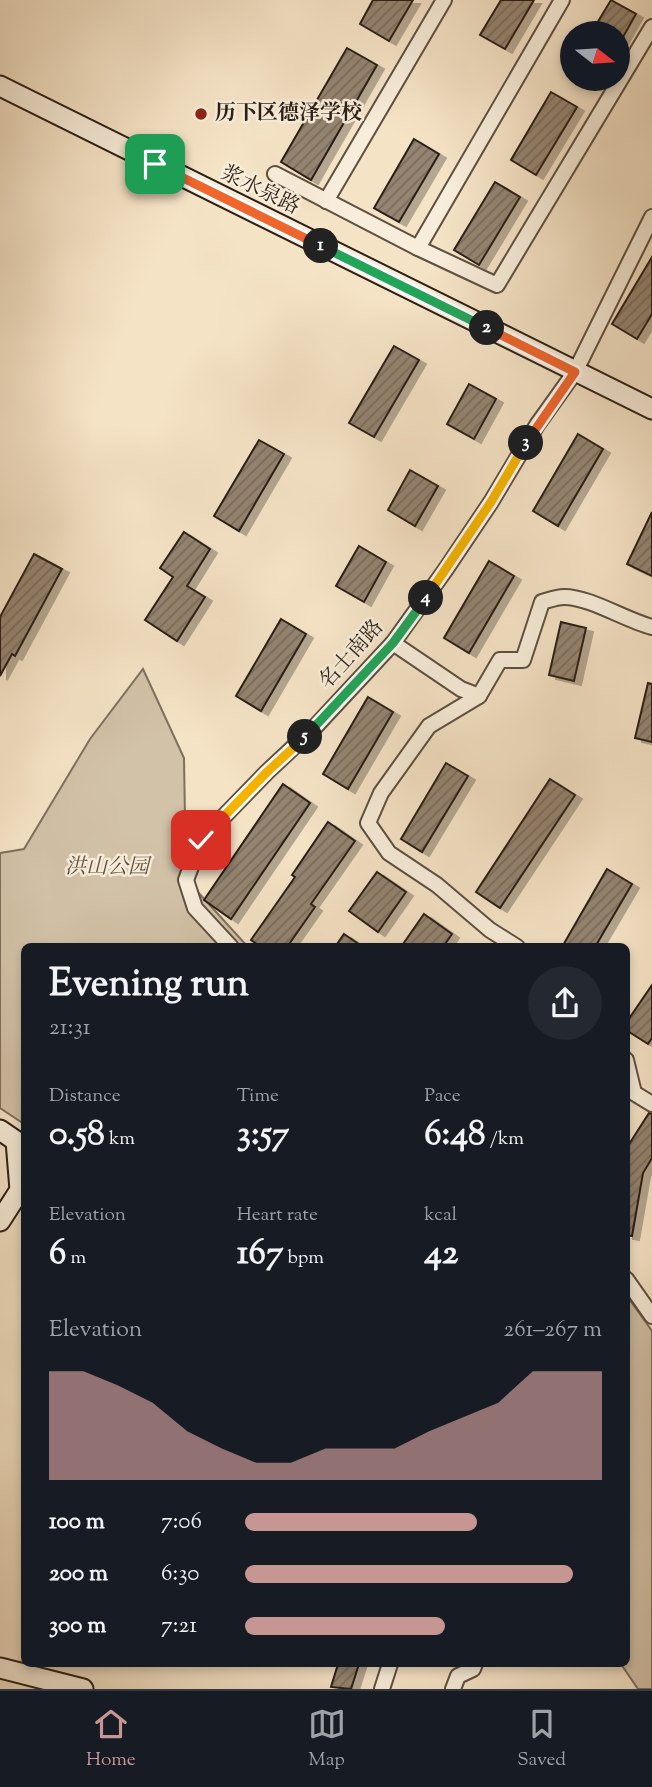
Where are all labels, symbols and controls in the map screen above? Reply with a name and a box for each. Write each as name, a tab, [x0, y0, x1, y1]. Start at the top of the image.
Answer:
north arrow	[560, 21, 630, 91]
map controls	[560, 21, 630, 91]
place label: 历下区德泽学校	[215, 99, 362, 129]
marker: 历下区德泽学校	[193, 106, 209, 122]
pin	[125, 134, 185, 194]
icon: arrive	[136, 145, 174, 183]
street label: 浆水泉路	[216, 159, 304, 223]
pin: 1	[304, 229, 338, 264]
text: 1	[317, 232, 324, 259]
pin: 2	[470, 310, 504, 346]
text: 2	[482, 314, 491, 341]
pin: 3	[508, 426, 544, 460]
text: 3	[522, 429, 529, 456]
pin: 4	[408, 580, 444, 616]
text: 4	[421, 584, 430, 611]
street label: 名士南路	[313, 614, 391, 696]
pin: 5	[288, 720, 322, 754]
text: 5	[301, 723, 308, 750]
pin	[171, 810, 231, 870]
icon: check	[182, 821, 220, 859]
park label: 洪山公园	[65, 853, 152, 883]
text: Evening run	[49, 959, 249, 1013]
button: share	[528, 966, 602, 1040]
text: 21:31	[49, 1012, 91, 1045]
text: Distance	[49, 1083, 121, 1110]
text: Time	[237, 1083, 279, 1110]
text: Pace	[424, 1083, 461, 1110]
text: 0.58	[49, 1110, 105, 1161]
text: 3:57	[237, 1110, 289, 1161]
text: 6:48	[424, 1110, 486, 1161]
text: km	[105, 1126, 135, 1153]
text: /km	[486, 1126, 524, 1153]
text: Elevation	[49, 1202, 126, 1229]
text: Heart rate	[237, 1202, 318, 1229]
text: kcal	[424, 1202, 457, 1229]
text: 6	[49, 1229, 66, 1280]
text: 167	[237, 1229, 284, 1280]
text: 42	[424, 1229, 458, 1280]
text: m	[66, 1245, 86, 1272]
text: bpm	[284, 1245, 324, 1272]
text: Elevation	[49, 1314, 142, 1347]
text: 261–267 m	[504, 1314, 602, 1347]
text: 100 m	[49, 1506, 105, 1539]
text: 7:06	[161, 1506, 202, 1539]
text: 200 m	[49, 1558, 108, 1591]
text: 6:30	[161, 1558, 199, 1591]
text: 300 m	[49, 1610, 106, 1643]
text: 7:21	[161, 1610, 197, 1643]
tab: Home	[86, 1705, 136, 1774]
tab: Map	[308, 1705, 346, 1774]
tab: Saved	[517, 1705, 566, 1774]

